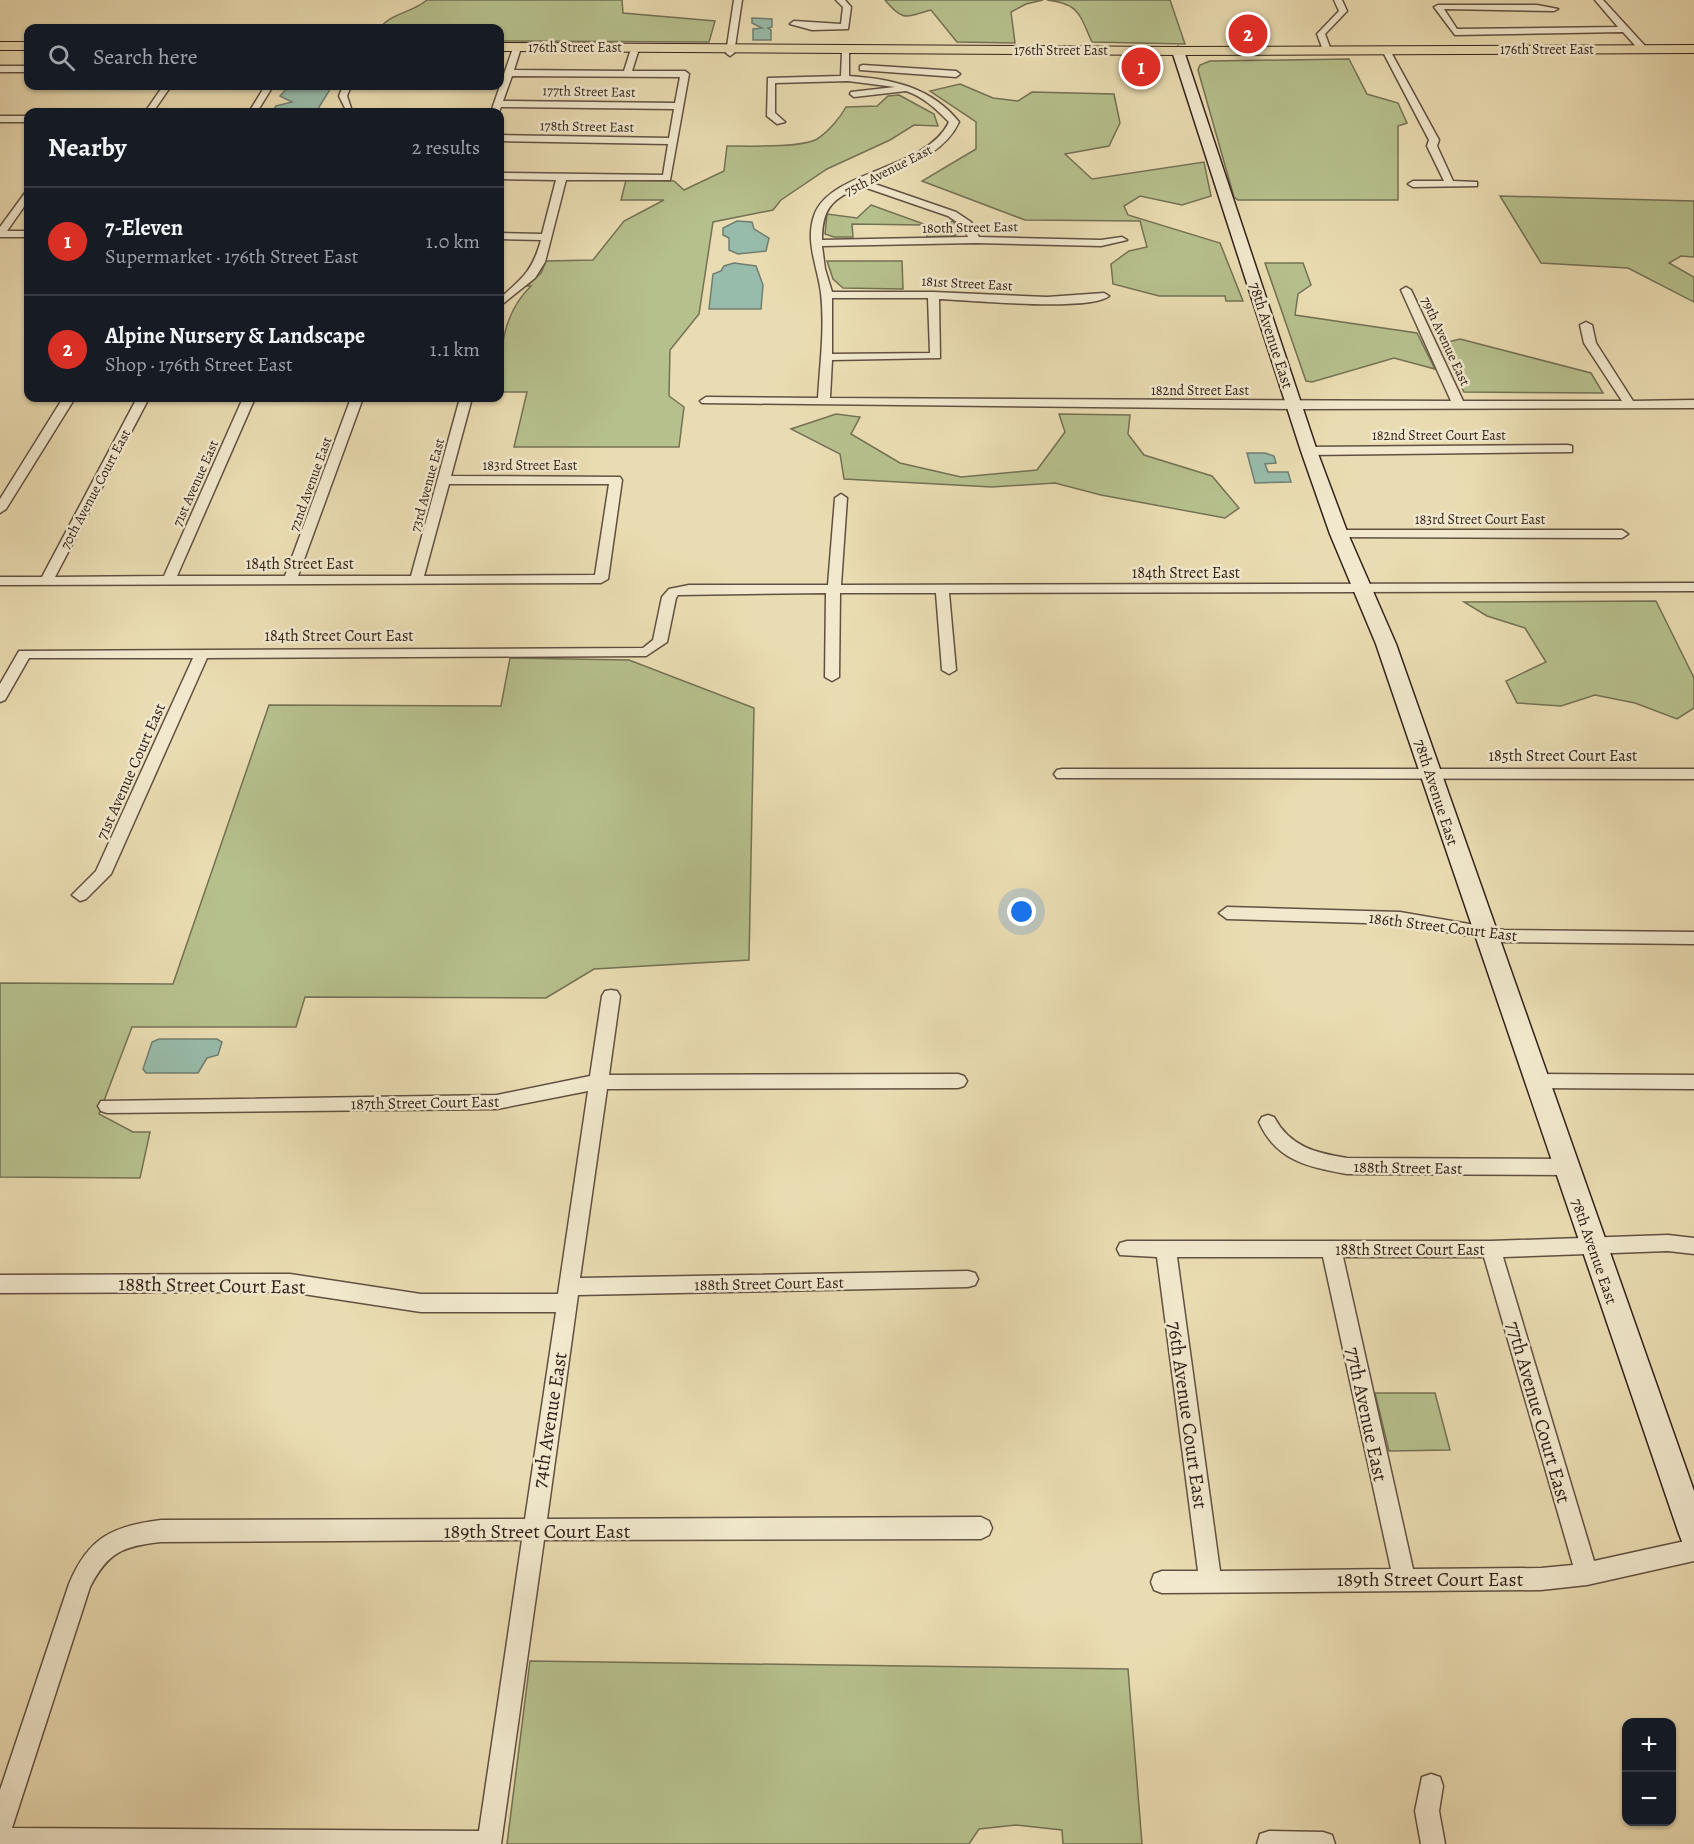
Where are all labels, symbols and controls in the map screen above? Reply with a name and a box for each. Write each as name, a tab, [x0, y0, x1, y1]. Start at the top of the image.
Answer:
pin: 2	[1228, 12, 1268, 57]
search box	[24, 24, 504, 90]
street label: 176th Street East	[528, 38, 622, 57]
street label: 176th Street East	[1500, 40, 1594, 59]
icon: search	[45, 41, 78, 74]
street label: 176th Street East	[1014, 41, 1108, 60]
text: Search here	[93, 42, 198, 72]
pin: 1	[1122, 44, 1160, 90]
street label: 177th Street East	[542, 81, 636, 102]
street label: 178th Street East	[540, 116, 635, 137]
text: Nearby	[48, 130, 127, 165]
text: 2 results	[412, 134, 480, 161]
street label: 75th Avenue East	[841, 140, 936, 201]
text: 7-Eleven	[105, 213, 183, 243]
street label: 180th Street East	[922, 217, 1018, 238]
text: 1	[64, 228, 71, 255]
text: 1.0 km	[426, 228, 480, 255]
text: Supermarket · 176th Street East	[105, 243, 358, 270]
street label: 181st Street East	[921, 272, 1013, 295]
street label: 78th Avenue East	[1243, 279, 1299, 391]
street label: 79th Avenue East	[1417, 294, 1475, 389]
text: Alpine Nursery & Landscape	[105, 321, 365, 351]
text: 2	[63, 336, 72, 363]
text: 1.1 km	[430, 336, 480, 363]
text: Shop · 176th Street East	[105, 351, 293, 378]
street label: 182nd Street East	[1151, 381, 1249, 400]
street label: 70th Avenue Court East	[56, 426, 135, 553]
street label: 182nd Street Court East	[1372, 426, 1506, 445]
street label: 72nd Avenue East	[284, 434, 337, 534]
street label: 73rd Avenue East	[406, 436, 449, 534]
street label: 71st Avenue East	[168, 437, 223, 530]
street label: 183rd Street East	[483, 456, 578, 475]
street label: 183rd Street Court East	[1415, 510, 1546, 529]
street label: 184th Street East	[246, 553, 354, 575]
street label: 184th Street East	[1132, 562, 1240, 584]
street label: 184th Street Court East	[264, 625, 414, 647]
street label: 71st Avenue Court East	[91, 700, 171, 843]
street label: 78th Avenue East	[1408, 736, 1464, 848]
street label: 185th Street Court East	[1489, 745, 1637, 767]
your location	[1007, 897, 1036, 926]
street label: 186th Street Court East	[1367, 907, 1518, 947]
street label: 187th Street Court East	[351, 1091, 500, 1115]
street label: 188th Street East	[1353, 1156, 1463, 1180]
street label: 78th Avenue East	[1566, 1195, 1622, 1307]
street label: 188th Street Court East	[1335, 1239, 1485, 1261]
street label: 188th Street Court East	[118, 1270, 306, 1301]
street label: 188th Street Court East	[694, 1272, 844, 1296]
street label: 77th Avenue Court East	[1500, 1318, 1578, 1507]
street label: 76th Avenue Court East	[1161, 1320, 1214, 1511]
street label: 77th Avenue East	[1339, 1344, 1394, 1484]
street label: 74th Avenue East	[525, 1350, 574, 1490]
street label: 189th Street Court East	[444, 1518, 631, 1545]
street label: 189th Street Court East	[1337, 1566, 1524, 1593]
map controls	[1622, 1718, 1676, 1826]
button: +	[1622, 1718, 1676, 1772]
button: −	[1622, 1772, 1676, 1826]

